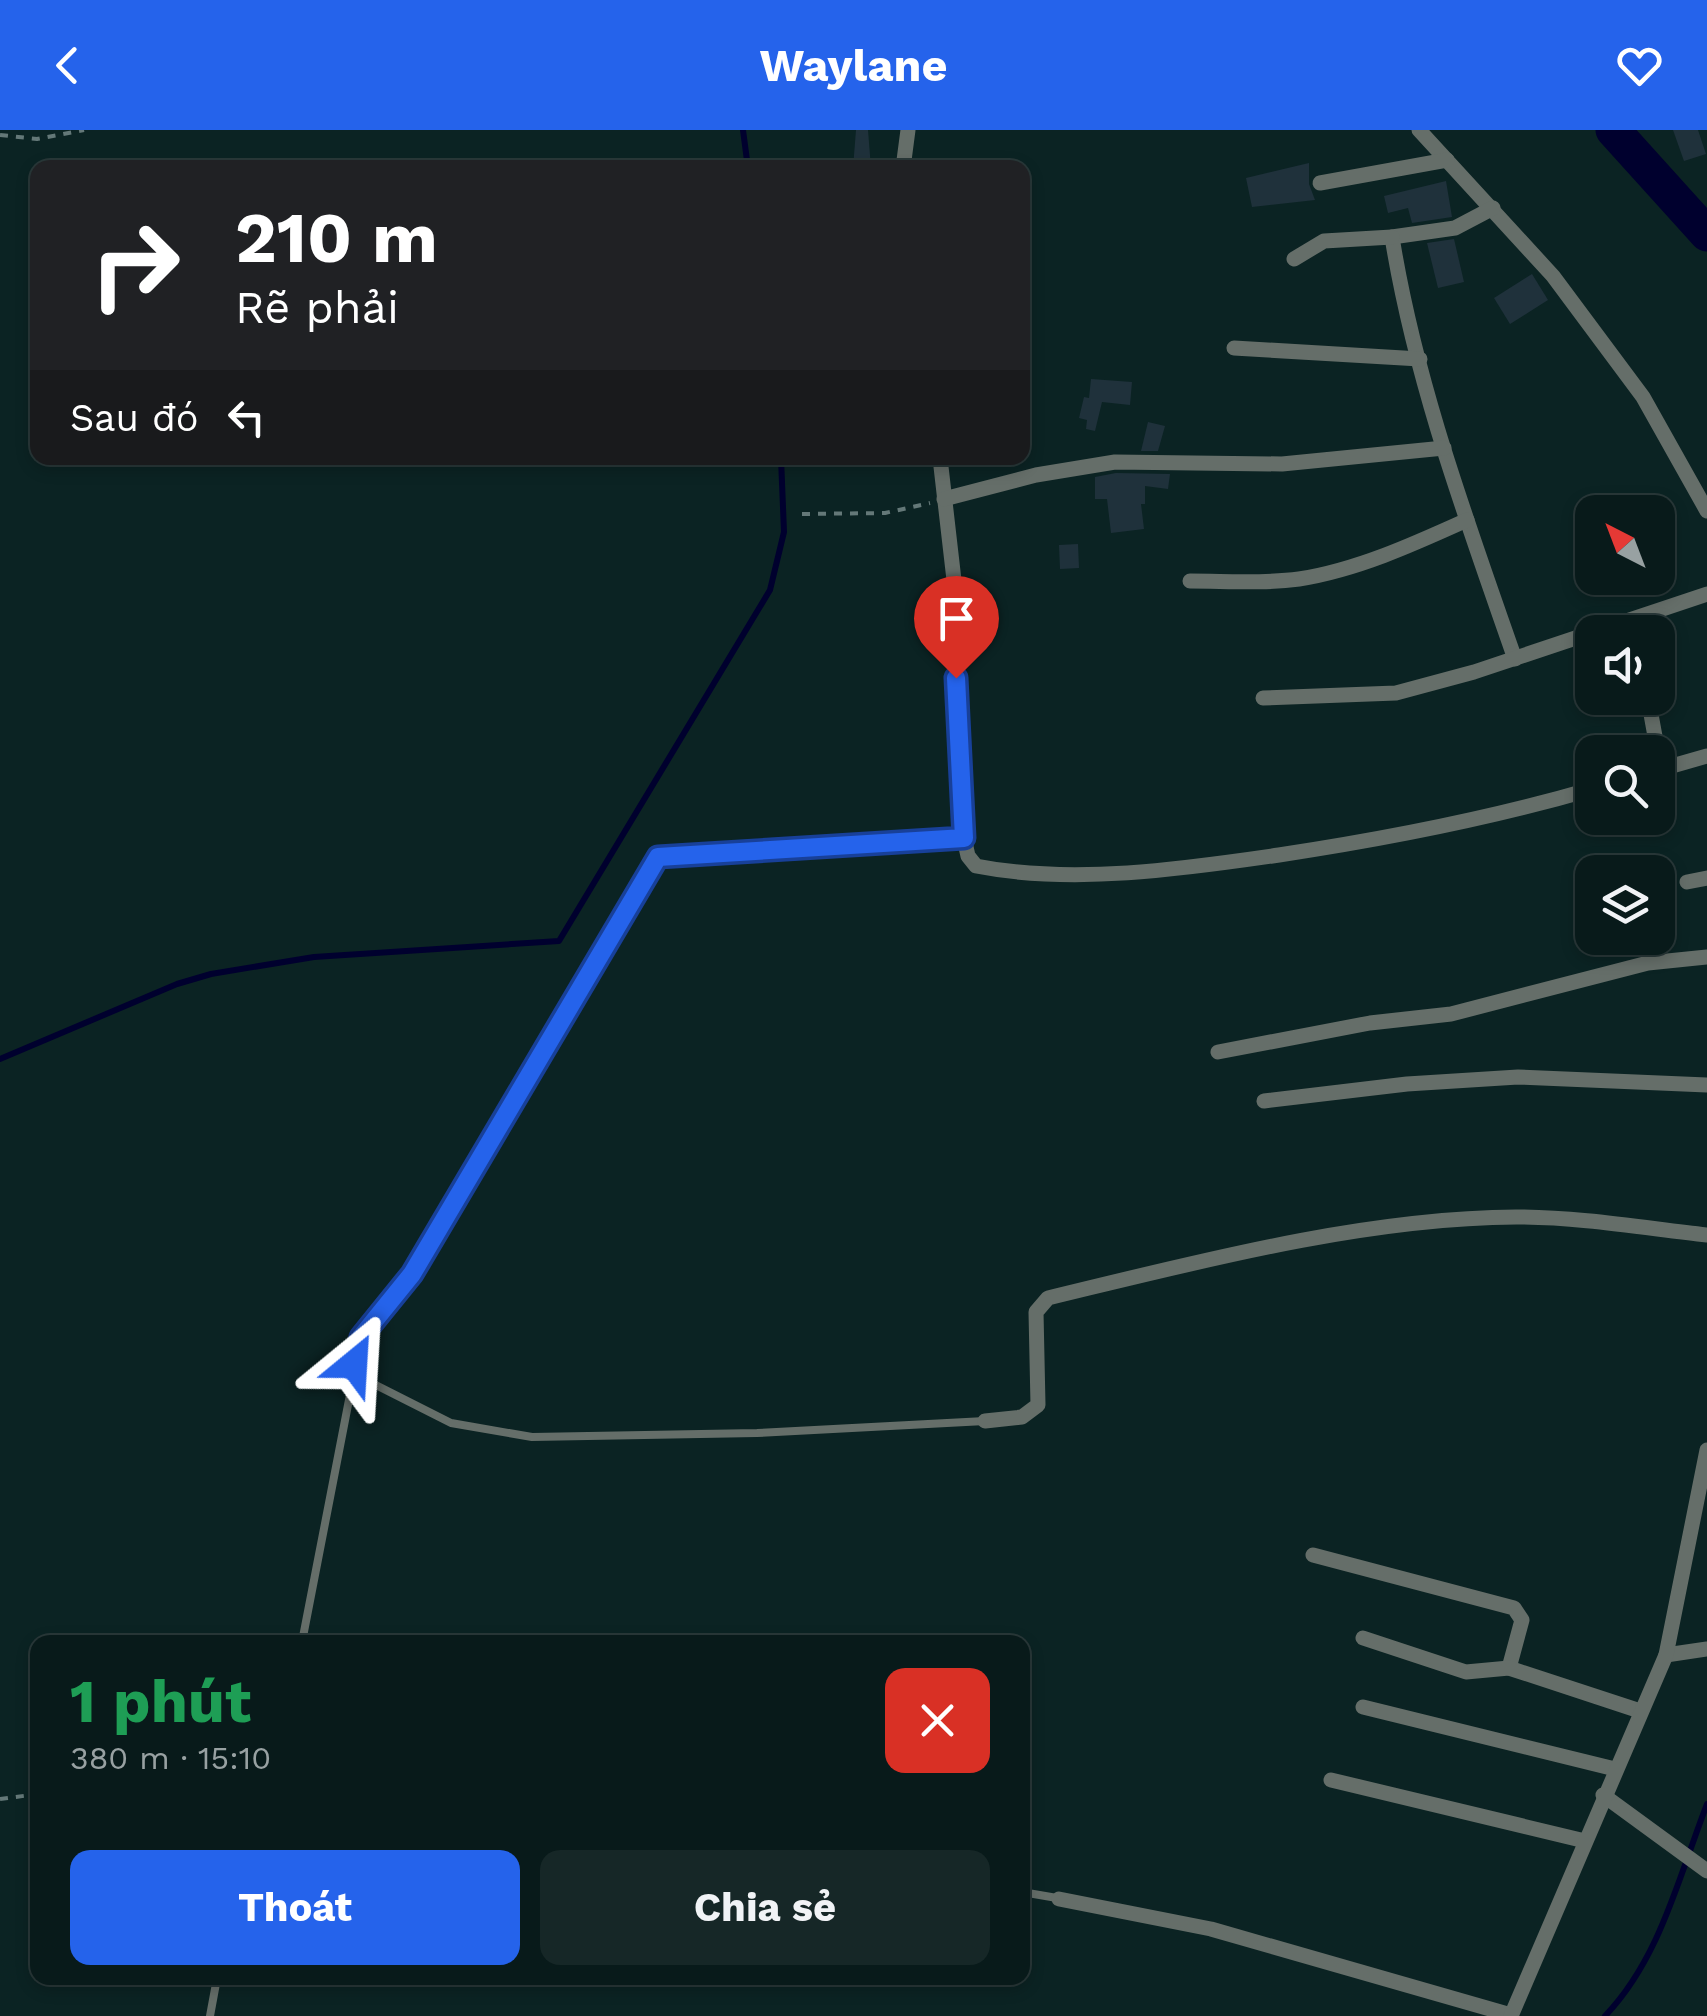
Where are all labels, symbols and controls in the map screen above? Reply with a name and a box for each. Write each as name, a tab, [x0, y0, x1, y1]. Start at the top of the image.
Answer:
icon: back	[40, 38, 95, 93]
icon: heart	[1612, 38, 1667, 93]
text: Waylane	[759, 39, 948, 92]
text: 210 m	[235, 197, 438, 279]
icon: right	[70, 200, 200, 330]
text: Rẽ phải	[235, 281, 399, 334]
icon: left	[219, 390, 274, 445]
text: Sau đó	[70, 396, 199, 440]
north arrow	[1575, 495, 1675, 595]
map controls	[1575, 495, 1675, 955]
pin	[914, 576, 999, 679]
icon: arrive	[929, 591, 984, 646]
button: sound	[1575, 615, 1675, 715]
button: search	[1575, 735, 1675, 835]
button: layers	[1575, 855, 1675, 955]
position arrow	[302, 1312, 406, 1416]
text: 1 phút	[70, 1666, 251, 1737]
button: close	[885, 1668, 990, 1773]
text: 380 m · 15:10	[70, 1739, 271, 1777]
button: Thoát	[70, 1850, 520, 1965]
button: Chia sẻ	[540, 1850, 990, 1965]

